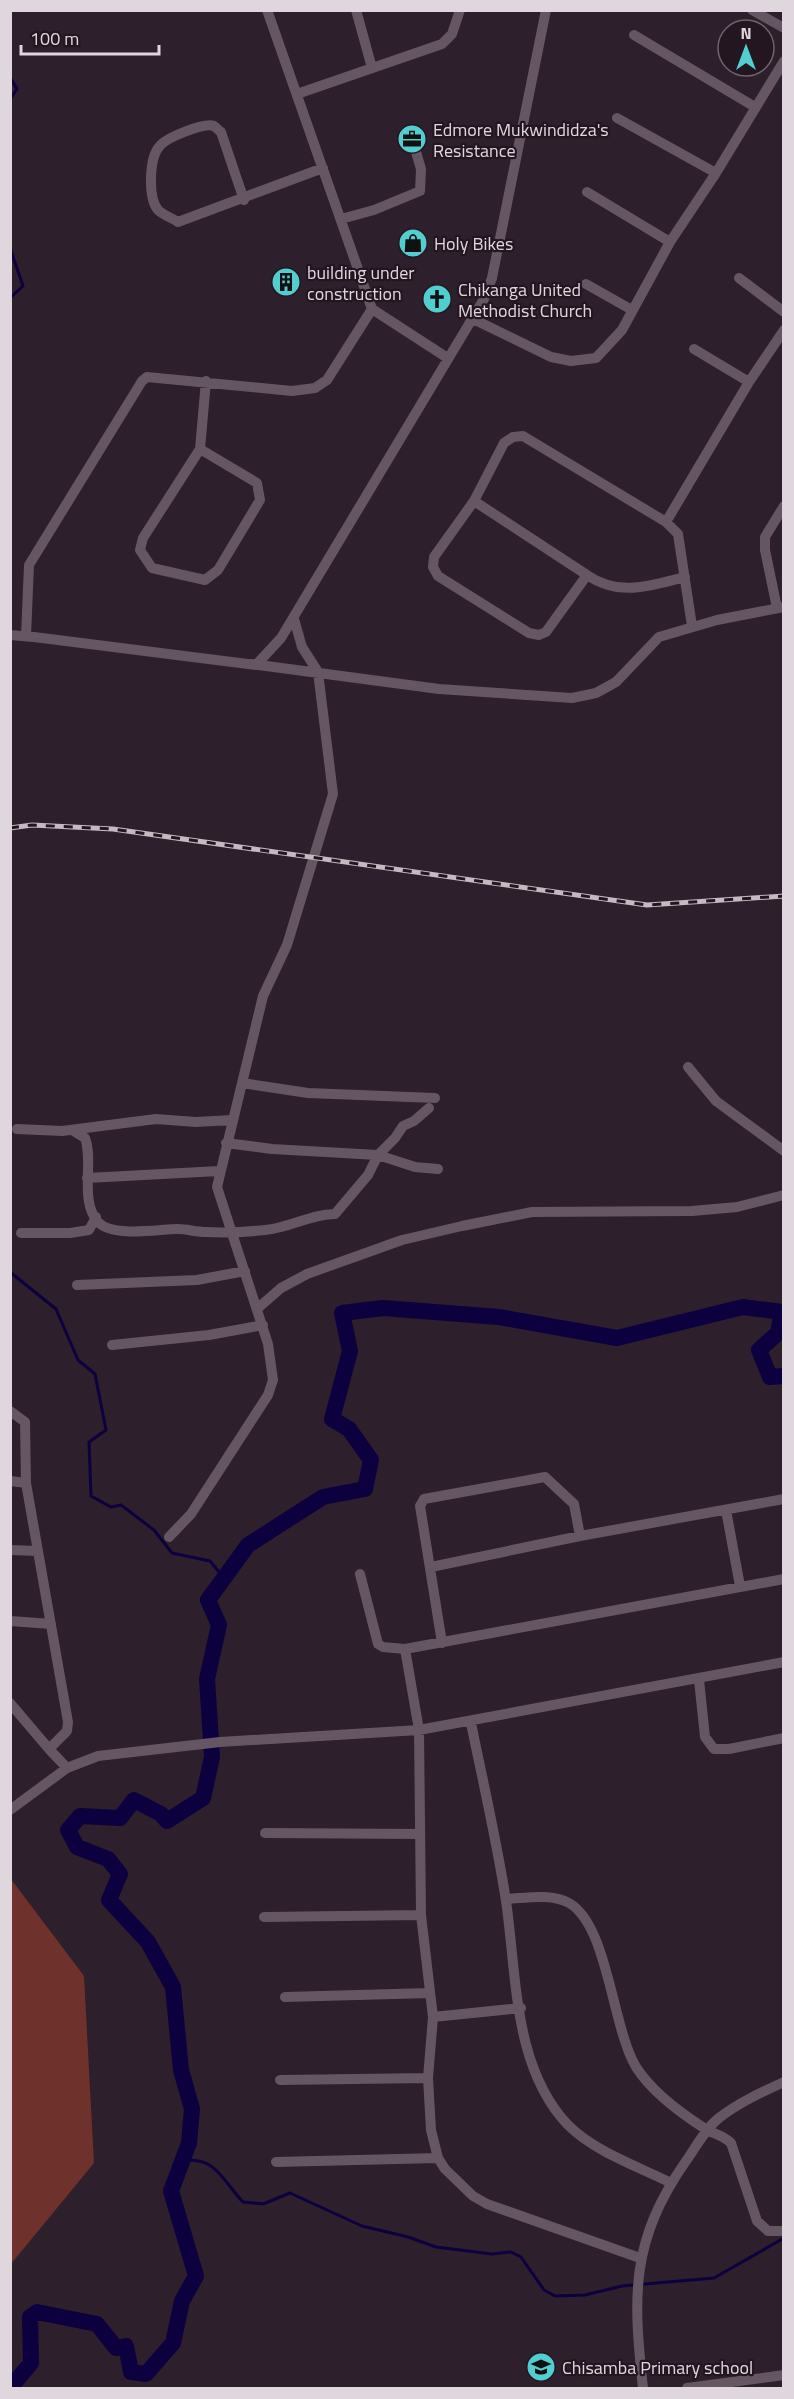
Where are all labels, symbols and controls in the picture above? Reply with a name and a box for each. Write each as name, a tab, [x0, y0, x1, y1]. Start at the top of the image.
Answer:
scale bar	[21, 18, 159, 56]
north arrow	[716, 18, 776, 78]
text: N	[740, 21, 752, 45]
text: 100 m	[30, 25, 79, 52]
place label: Edmore Mukwindidza's Resistance	[433, 116, 609, 164]
office icon: Edmore Mukwindidza's Resistance	[396, 123, 428, 155]
shop icon: Holy Bikes	[397, 227, 429, 259]
place label: Holy Bikes	[434, 230, 513, 257]
place label: building under construction	[307, 259, 415, 307]
building icon: building under construction	[270, 266, 302, 298]
place label: Chikanga United Methodist Church	[458, 276, 592, 324]
church icon: Chikanga United Methodist Church	[421, 283, 453, 315]
school or university icon: Chisamba Primary school	[525, 2351, 557, 2383]
place label: Chisamba Primary school	[562, 2354, 753, 2381]

